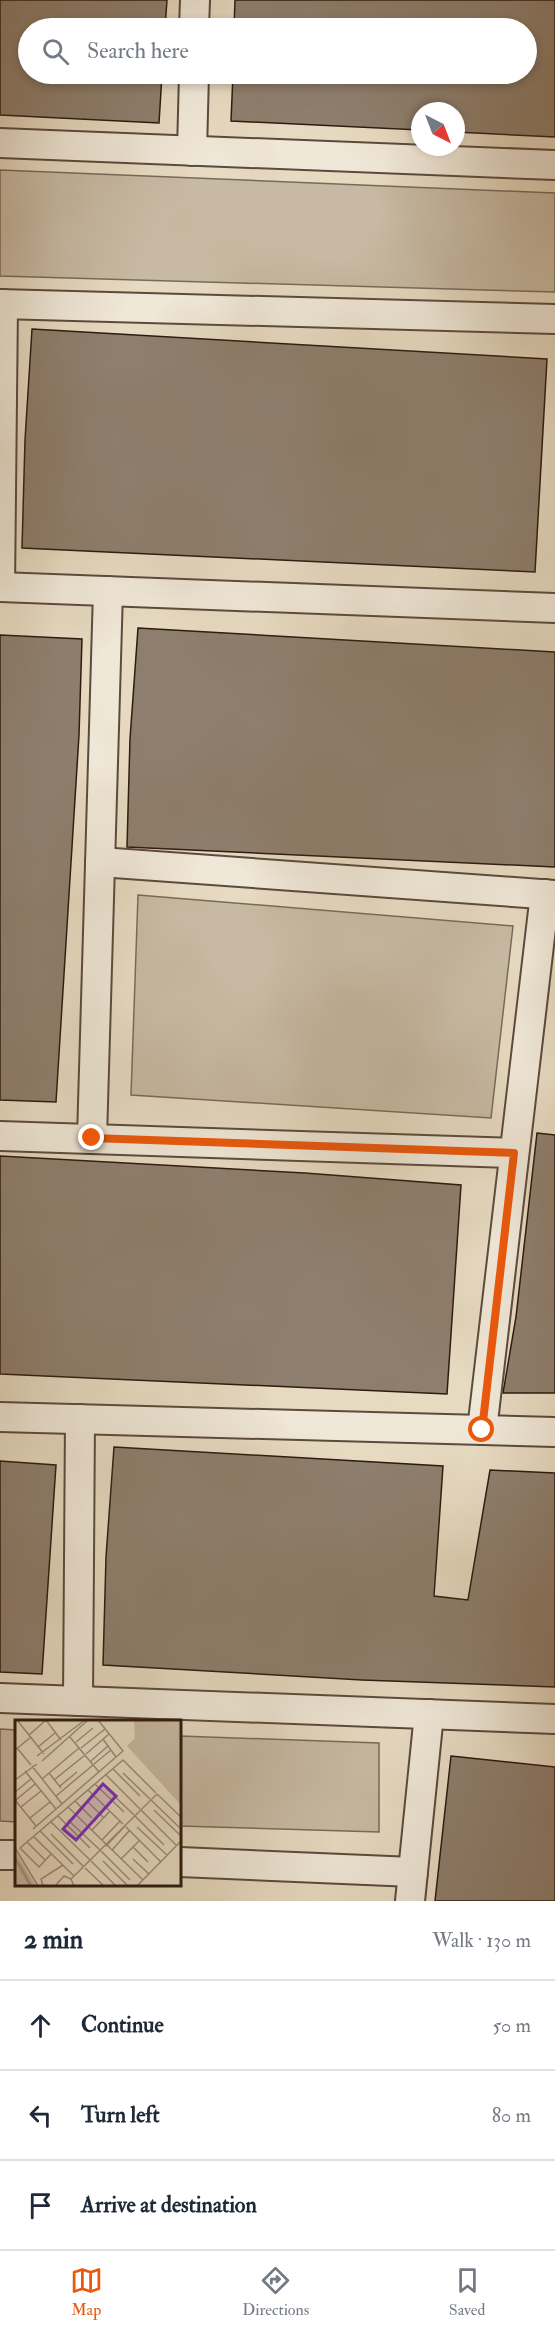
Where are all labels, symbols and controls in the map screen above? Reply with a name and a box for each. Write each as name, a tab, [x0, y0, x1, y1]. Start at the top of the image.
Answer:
search box	[18, 18, 537, 84]
icon: search	[39, 35, 72, 68]
text: Search here	[87, 37, 189, 65]
north arrow	[411, 102, 465, 156]
route end	[78, 1124, 104, 1150]
route start	[468, 1416, 494, 1442]
inset map	[15, 1720, 182, 1886]
text: 2 min	[24, 1924, 83, 1956]
text: Walk · 130 m	[432, 1928, 531, 1953]
icon: ahead	[24, 2009, 57, 2042]
text: Continue	[81, 2011, 164, 2039]
text: 50 m	[492, 2013, 531, 2038]
icon: left	[24, 2099, 57, 2132]
text: Turn left	[81, 2101, 160, 2129]
text: 80 m	[492, 2103, 531, 2128]
icon: arrive	[24, 2189, 57, 2222]
text: Arrive at destination	[81, 2191, 257, 2219]
tab: Map	[70, 2264, 103, 2320]
tab: Directions	[242, 2264, 309, 2320]
tab: Saved	[449, 2264, 485, 2320]

